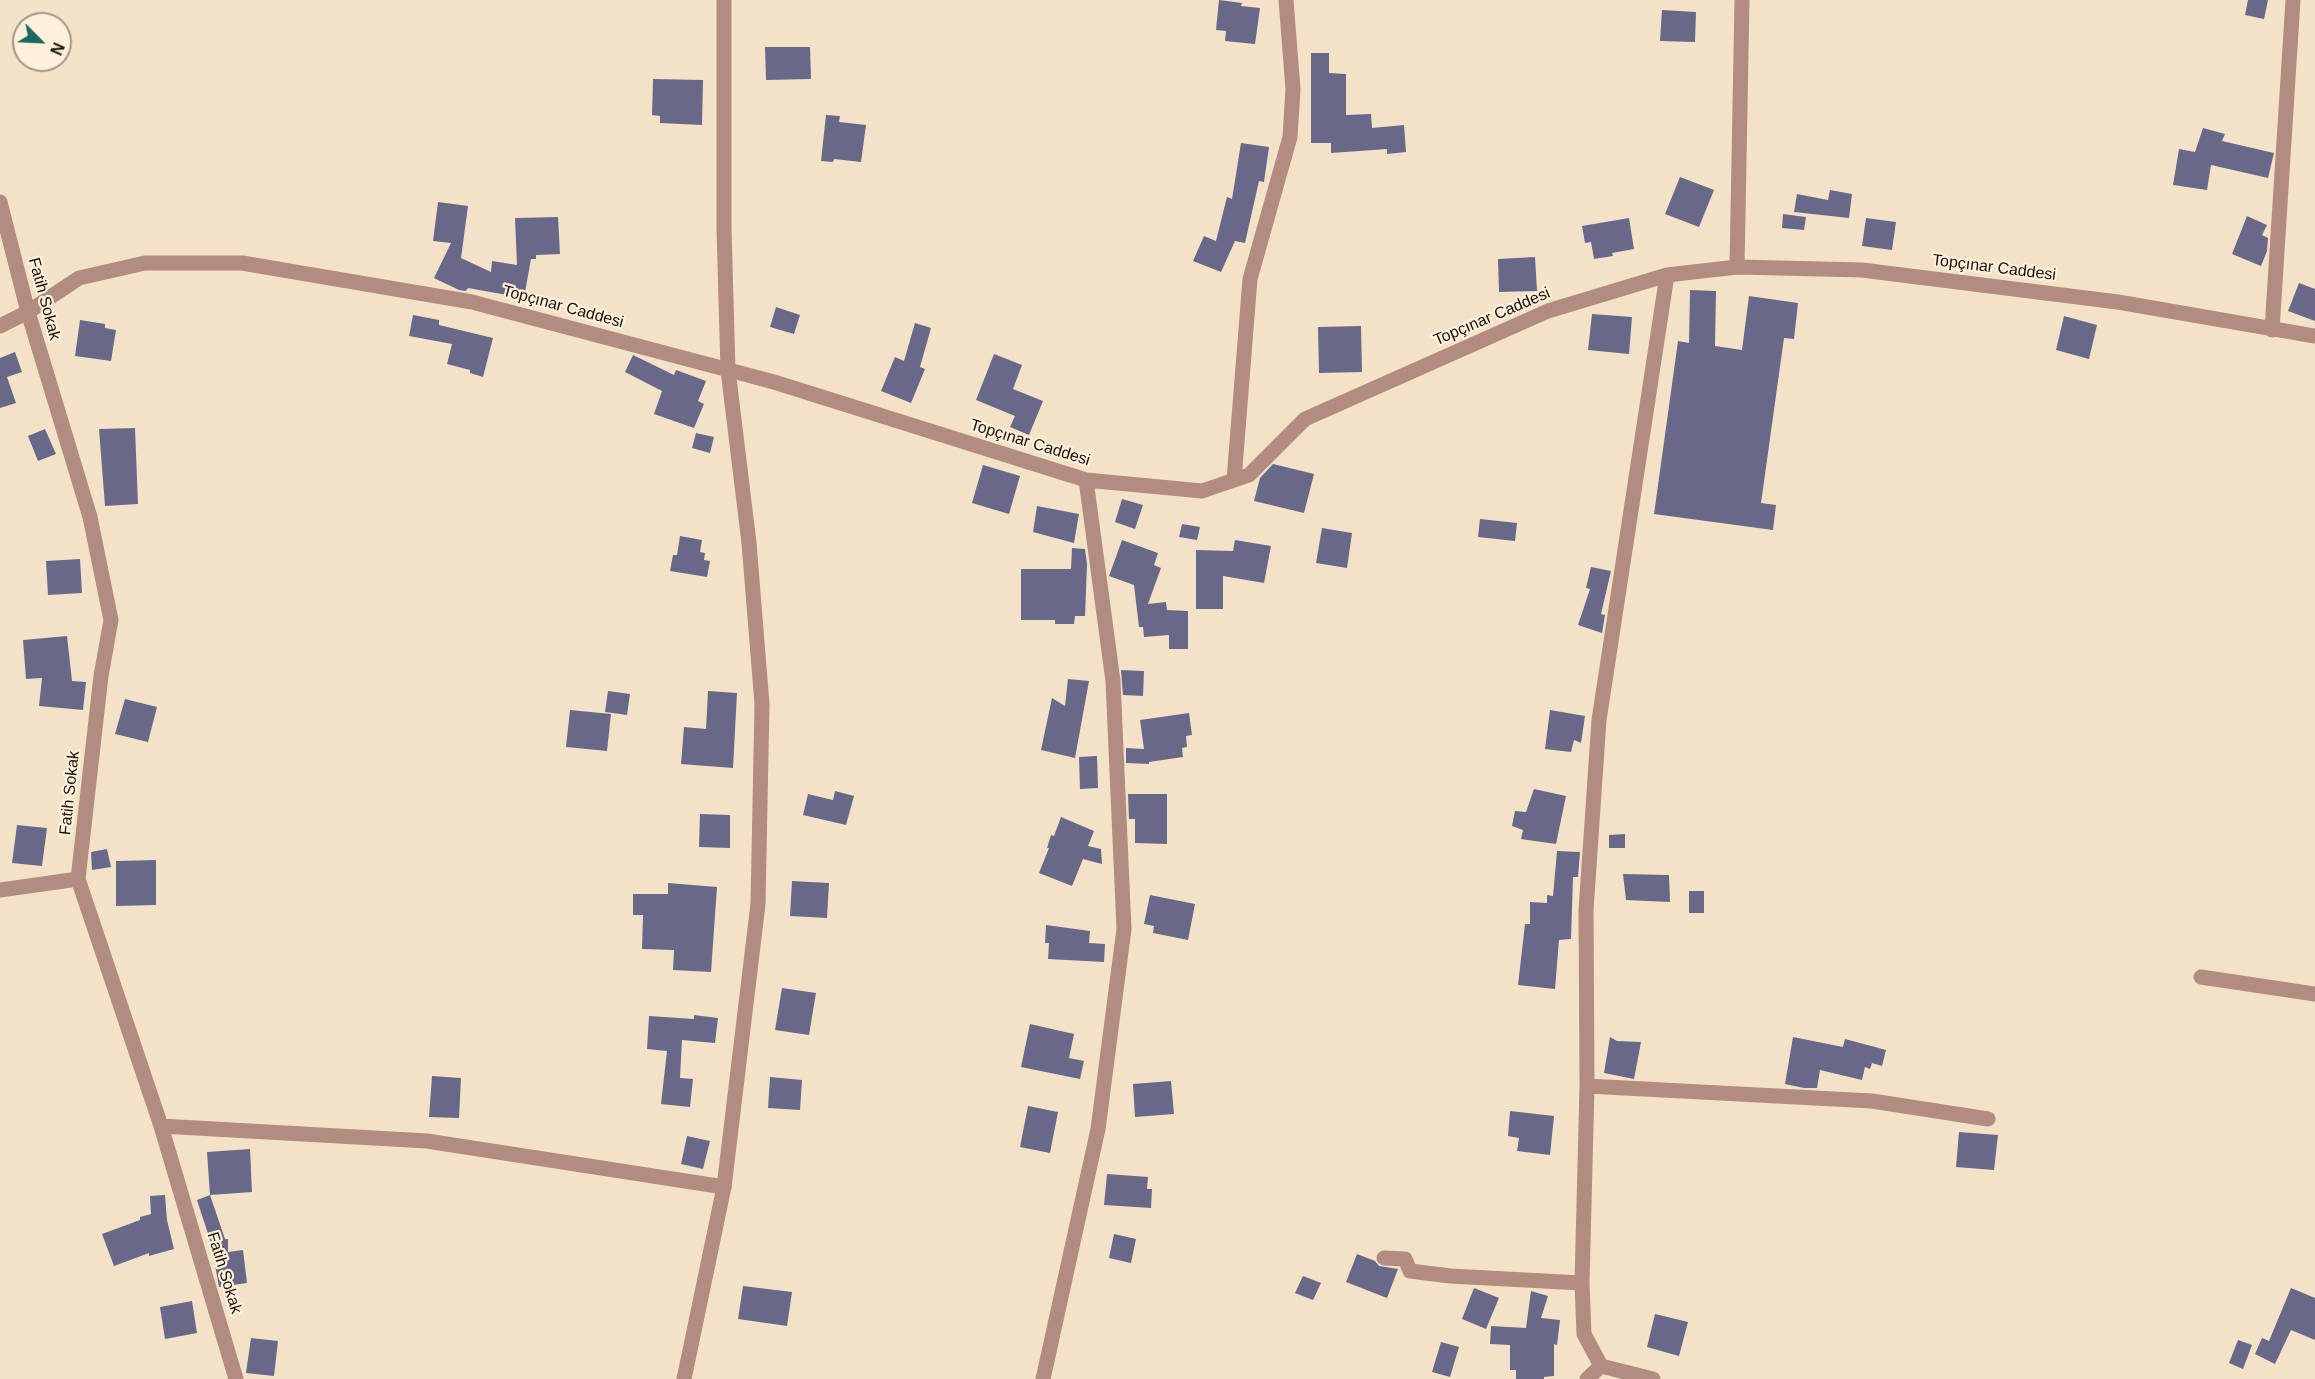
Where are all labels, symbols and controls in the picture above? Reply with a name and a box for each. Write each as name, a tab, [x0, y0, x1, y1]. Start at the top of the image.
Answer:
north arrow	[12, 12, 72, 72]
text: N	[47, 40, 67, 57]
street label: Topçınar Caddesi	[1931, 251, 2057, 285]
street label: Fatih Sokak	[24, 256, 64, 342]
street label: Topçınar Caddesi	[500, 282, 626, 332]
street label: Topçınar Caddesi	[1431, 284, 1553, 350]
street label: Topçınar Caddesi	[968, 416, 1092, 470]
street label: Fatih Sokak	[56, 750, 84, 836]
street label: Fatih Sokak	[202, 1230, 246, 1316]

